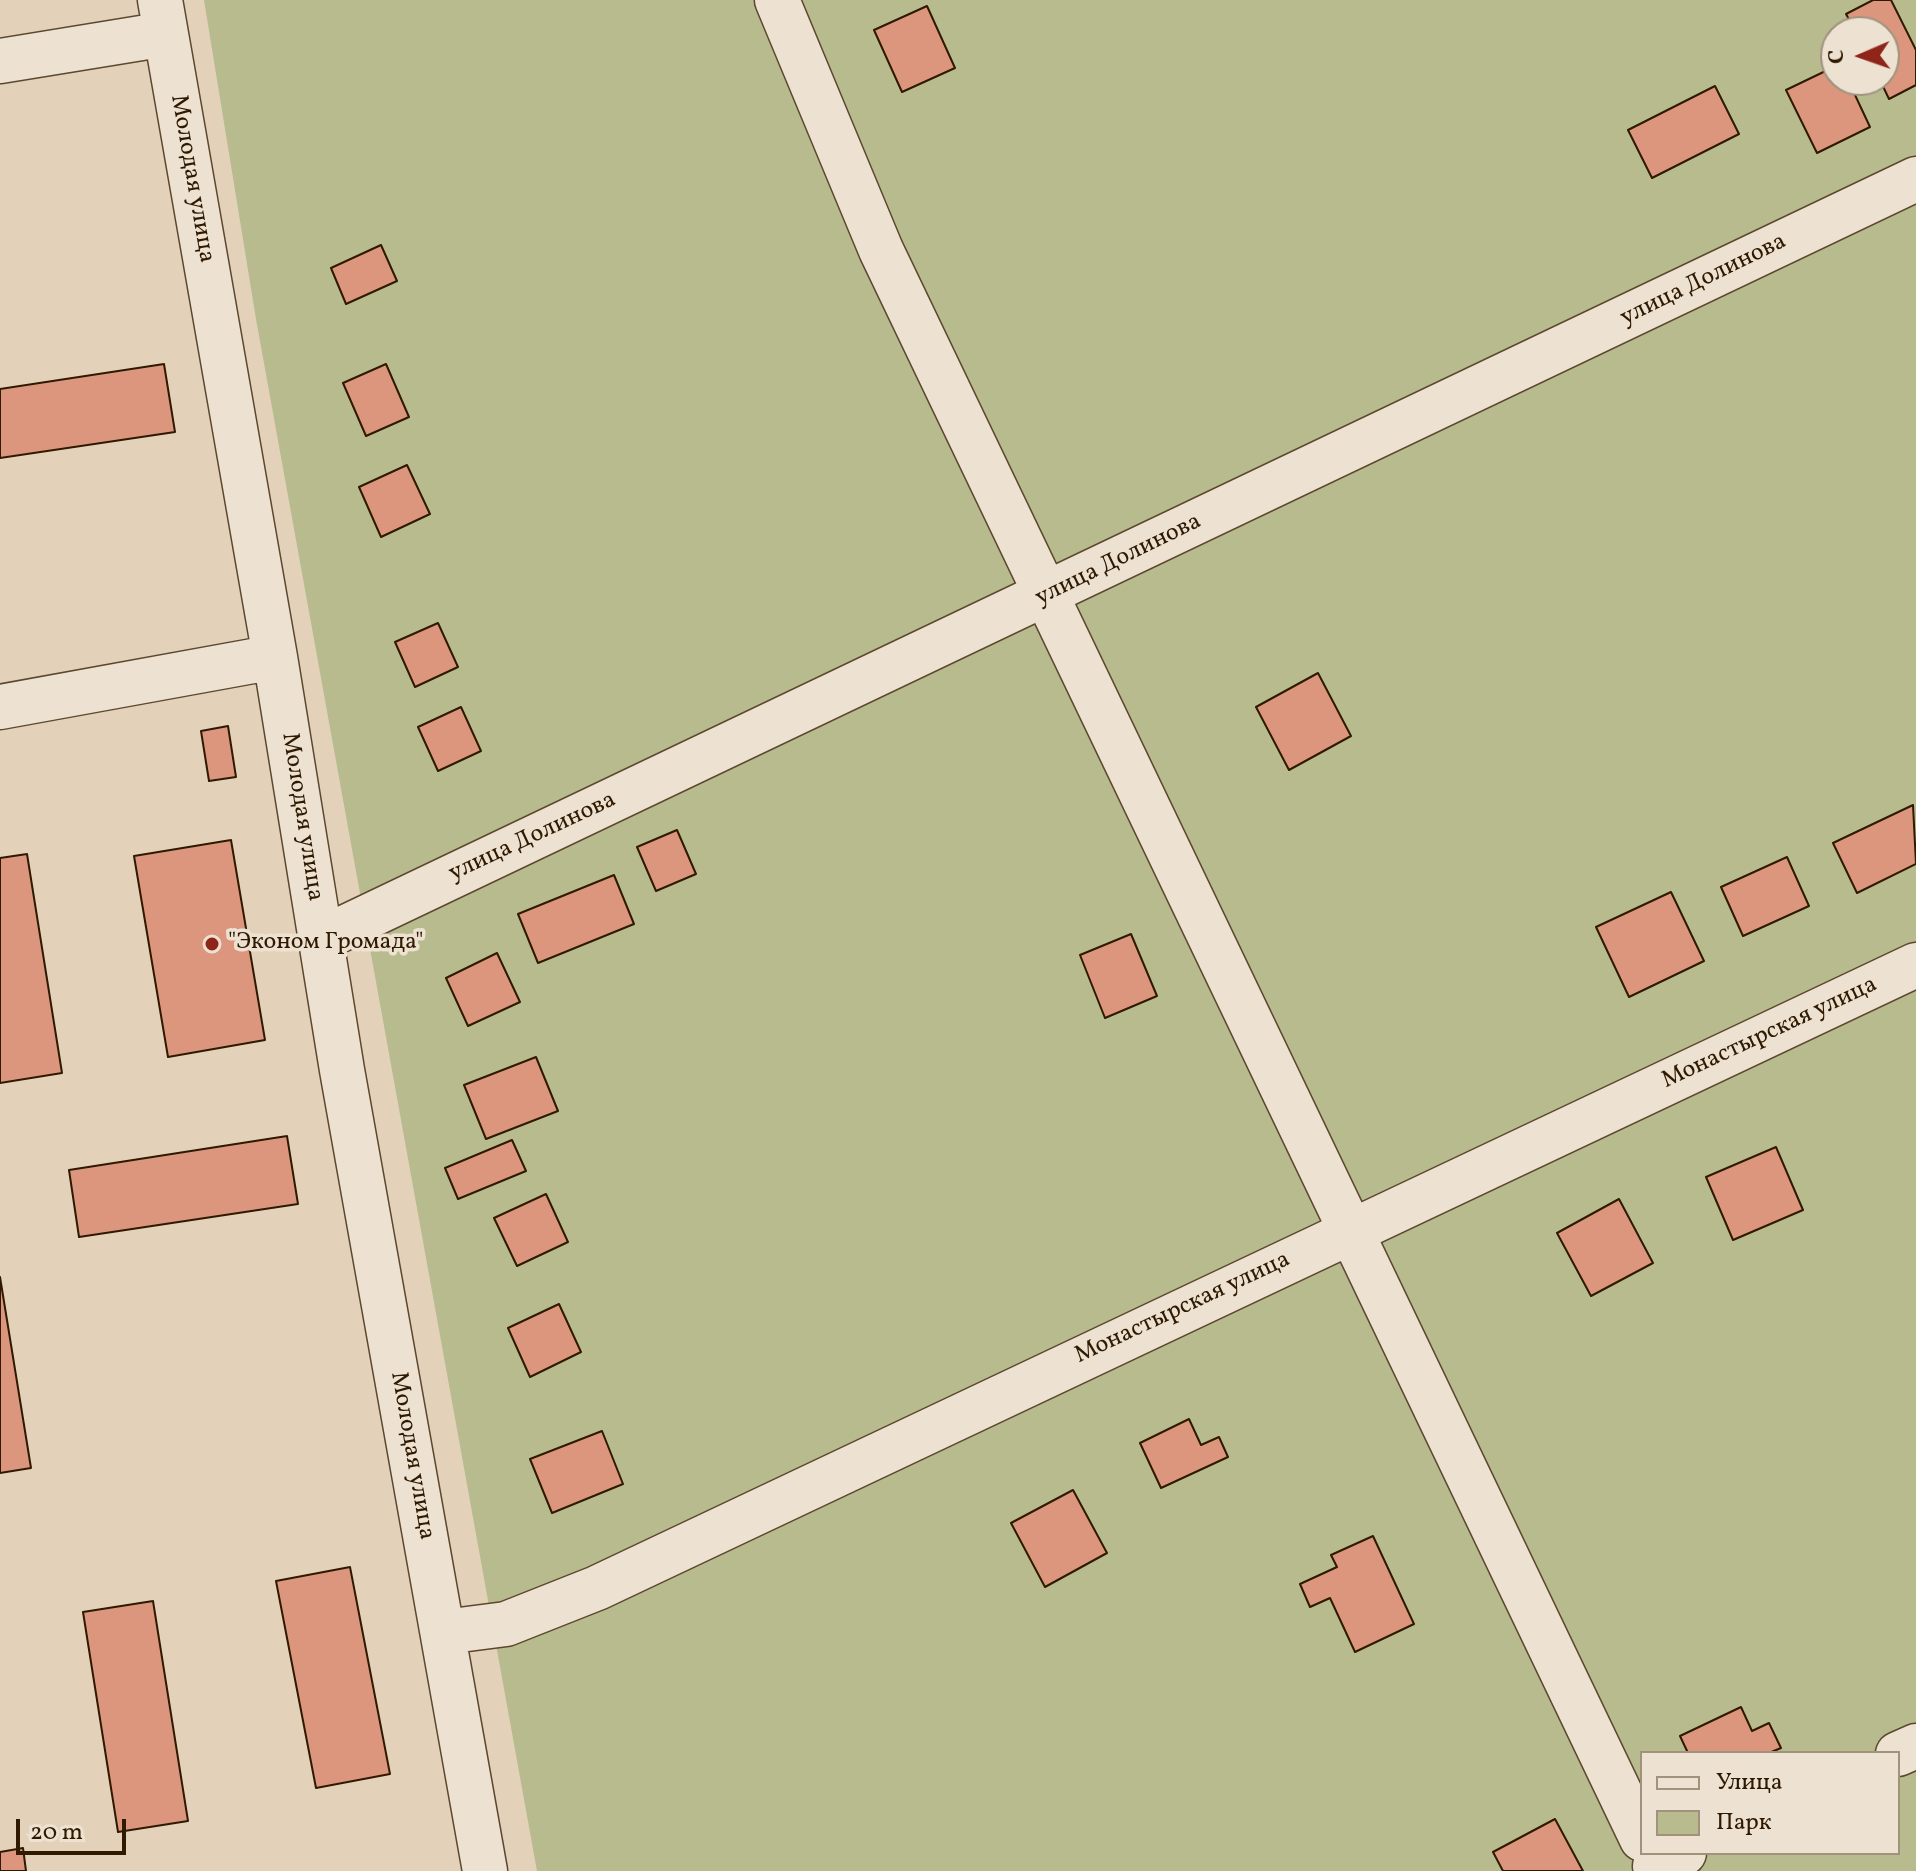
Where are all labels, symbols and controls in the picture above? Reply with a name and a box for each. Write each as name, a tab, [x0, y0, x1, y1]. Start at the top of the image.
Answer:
north arrow	[1820, 16, 1900, 96]
text: С	[1822, 49, 1853, 64]
street label: Молодая улица	[162, 93, 220, 265]
street label: улица Долинова	[1616, 228, 1792, 334]
street label: улица Долинова	[1031, 508, 1207, 614]
street label: Молодая улица	[273, 731, 329, 903]
street label: улица Долинова	[445, 787, 621, 889]
place label: "Эконом Громада"	[228, 930, 424, 958]
marker: "Эконом Громада"	[203, 935, 221, 953]
street label: Монастырская улица	[1658, 971, 1882, 1097]
street label: Монастырская улица	[1071, 1246, 1295, 1372]
street label: Молодая улица	[382, 1370, 440, 1542]
legend	[1640, 1751, 1900, 1855]
text: Улица	[1716, 1766, 1783, 1800]
scale bar	[20, 1803, 130, 1853]
text: Парк	[1716, 1806, 1772, 1840]
text: 20 m	[30, 1816, 83, 1850]

